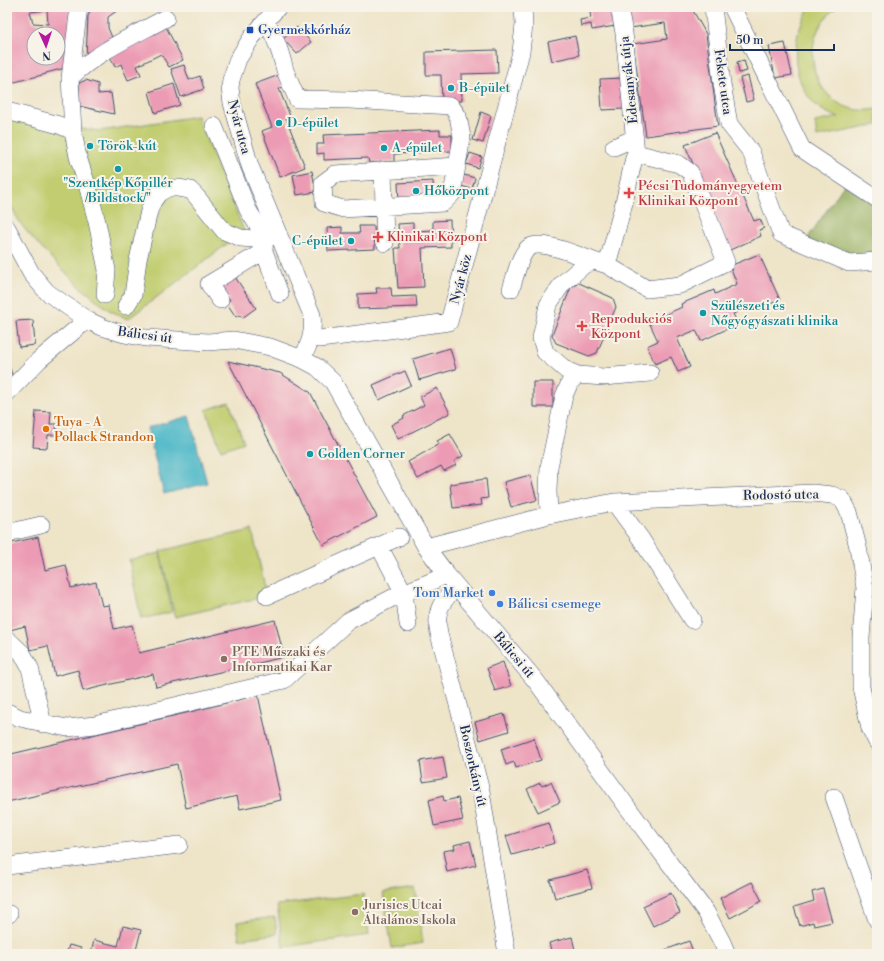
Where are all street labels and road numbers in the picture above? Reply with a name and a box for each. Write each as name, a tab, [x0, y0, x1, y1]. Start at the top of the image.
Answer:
street label: Édesanyák útja	[615, 35, 642, 125]
street label: Fekete utca	[710, 48, 736, 116]
street label: Nyár utca	[224, 98, 254, 156]
street label: Nyár köz	[447, 252, 475, 306]
street label: Bálicsi út	[116, 323, 174, 347]
street label: Rodostó utca	[743, 486, 820, 504]
street label: Bálicsi út	[490, 628, 538, 682]
street label: Boszorkány út	[456, 723, 490, 809]

